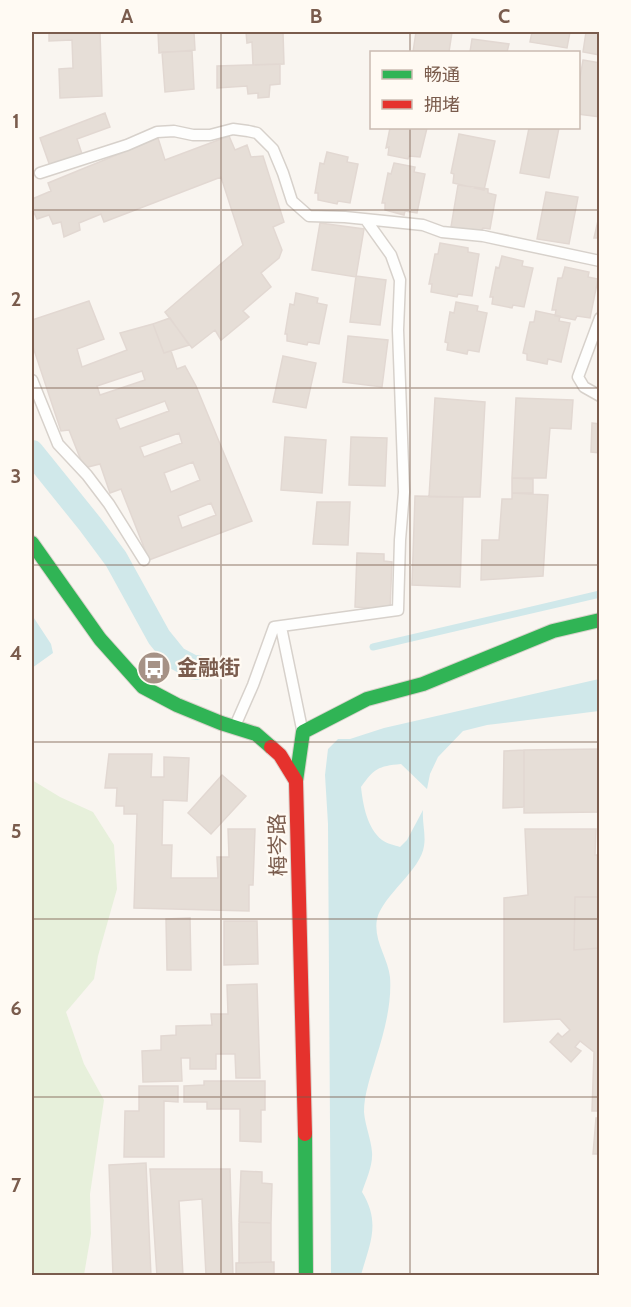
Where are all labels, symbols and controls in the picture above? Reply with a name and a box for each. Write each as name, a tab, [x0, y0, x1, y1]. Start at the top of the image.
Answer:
text: A	[121, 4, 134, 28]
text: B	[310, 4, 322, 28]
text: C	[498, 4, 510, 28]
legend	[370, 51, 580, 129]
text: 畅通	[424, 64, 460, 86]
text: 拥堵	[424, 94, 460, 116]
text: 1	[12, 109, 20, 133]
text: 2	[11, 287, 21, 311]
text: 3	[11, 464, 21, 488]
text: 4	[10, 641, 22, 665]
bus stop icon: 金融街	[136, 650, 172, 686]
place label: 金融街	[177, 655, 240, 680]
street label: 梅岑路	[264, 813, 291, 877]
text: 5	[11, 819, 21, 843]
text: 6	[10, 996, 22, 1020]
text: 7	[11, 1173, 22, 1197]

